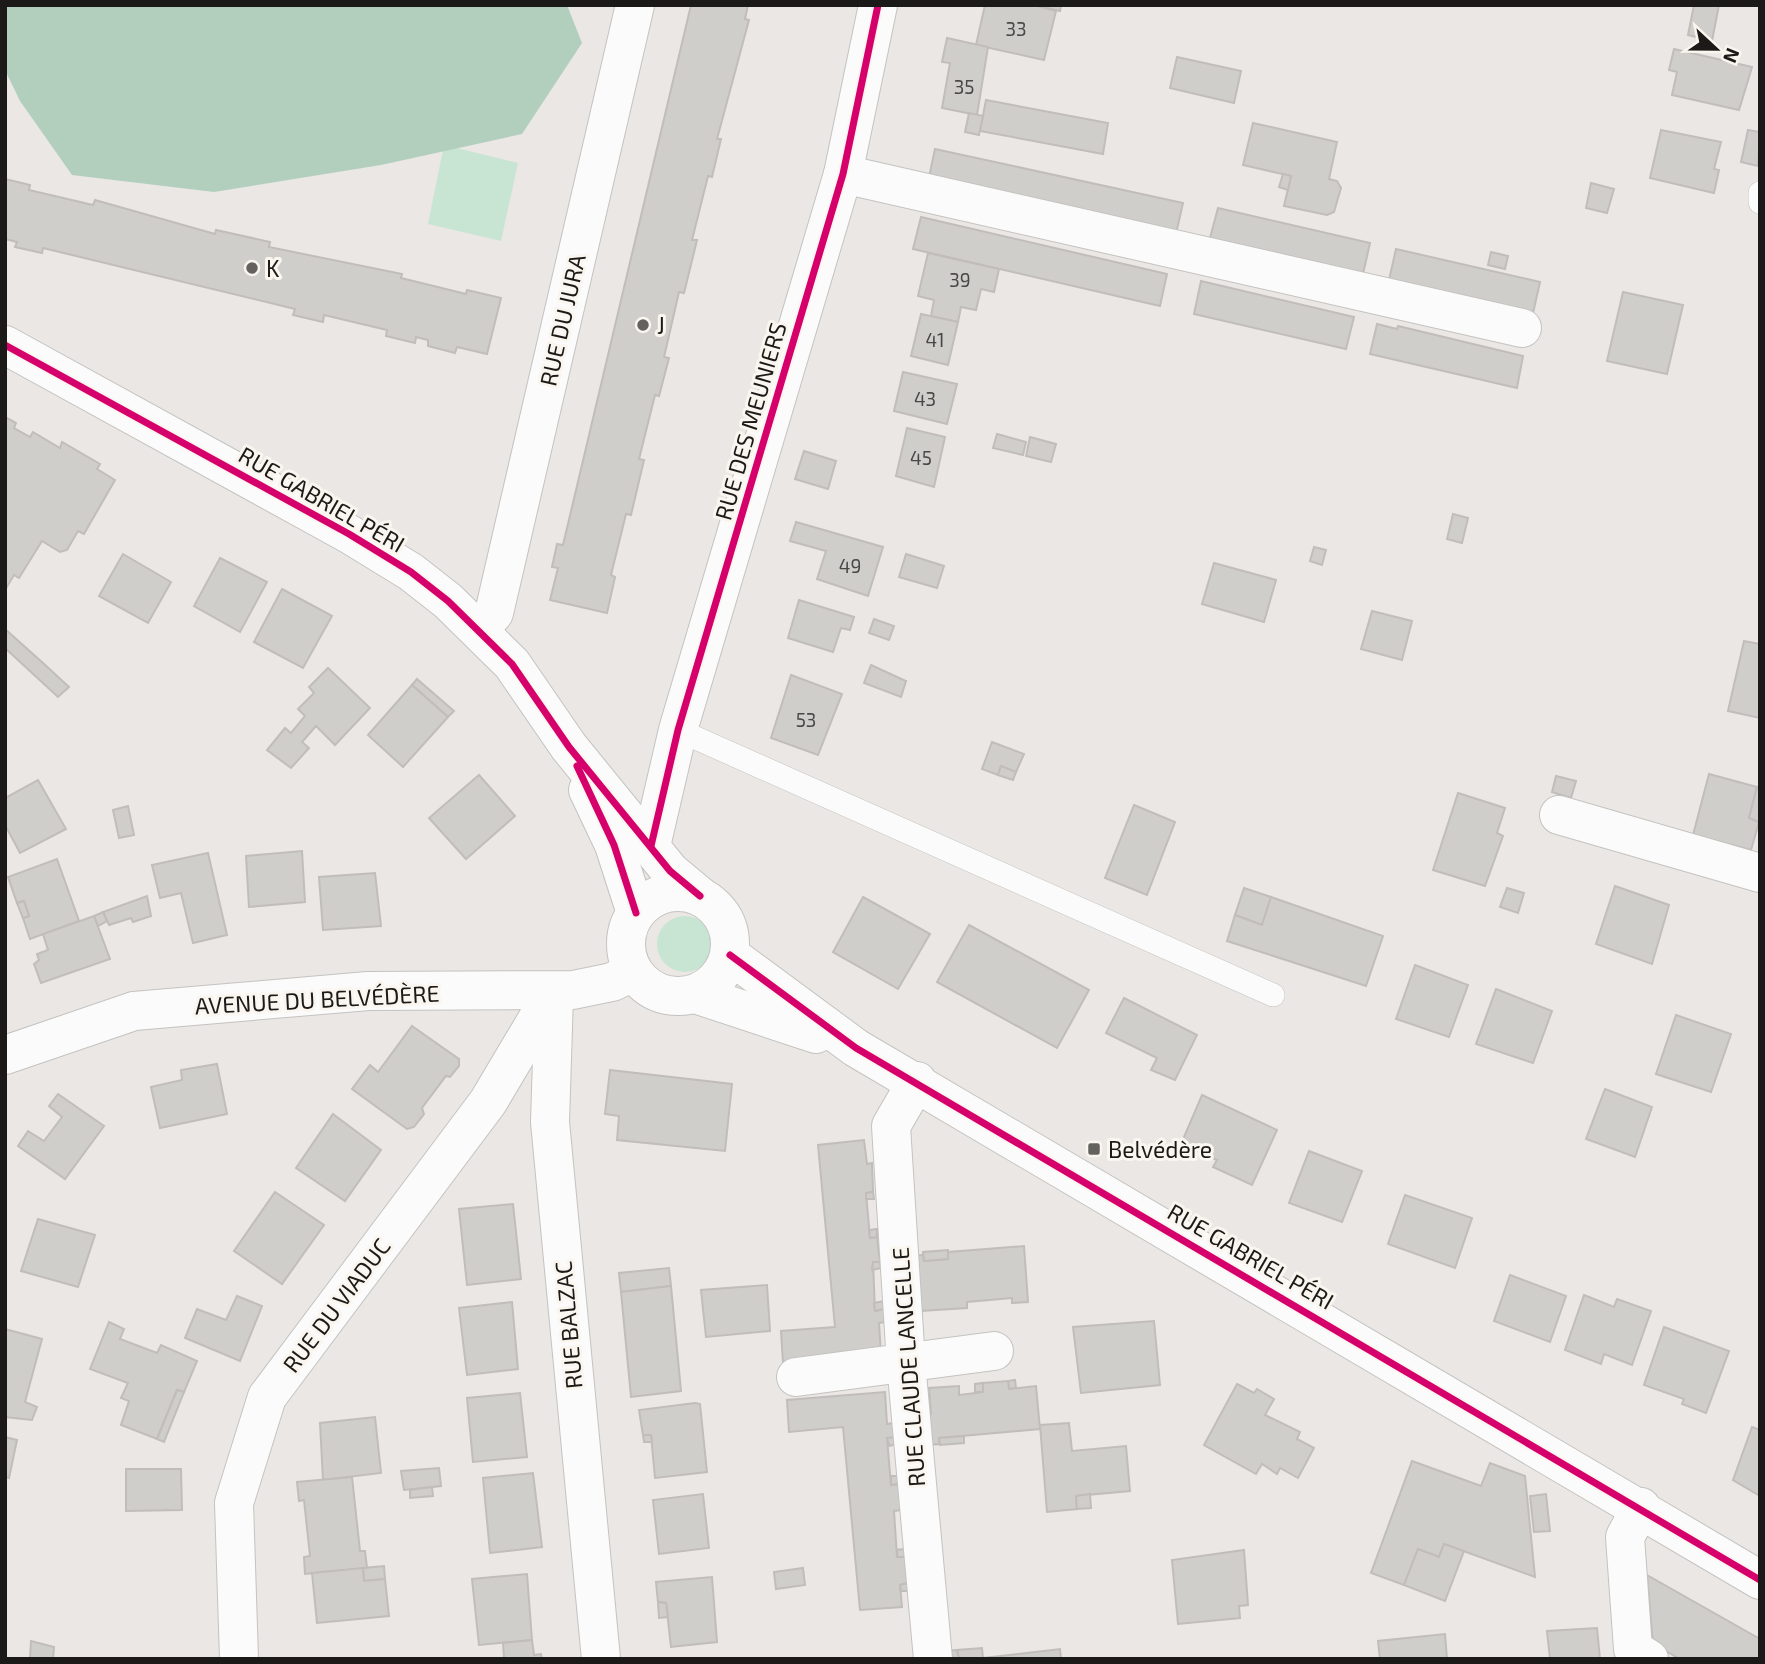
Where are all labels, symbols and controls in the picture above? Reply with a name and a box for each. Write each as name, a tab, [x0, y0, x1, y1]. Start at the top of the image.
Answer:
north arrow	[1681, 14, 1751, 84]
house number: 33	[1005, 17, 1027, 40]
text: N	[1719, 45, 1745, 66]
house number: 35	[954, 75, 974, 98]
street label: RUE DU JURA	[533, 251, 591, 389]
place label: K	[266, 254, 280, 282]
marker: K	[244, 260, 260, 276]
house number: 39	[949, 268, 971, 291]
place label: J	[657, 311, 665, 339]
marker: J	[635, 317, 651, 333]
street label: RUE DES MEUNIERS	[708, 319, 792, 523]
house number: 41	[925, 328, 945, 351]
house number: 43	[914, 387, 936, 410]
street label: RUE GABRIEL PÉRI	[234, 440, 410, 558]
house number: 45	[910, 446, 932, 469]
house number: 49	[839, 554, 861, 577]
house number: 53	[796, 708, 816, 731]
street label: AVENUE DU BELVÉDÈRE	[194, 979, 440, 1019]
place label: Belvédère	[1108, 1135, 1212, 1163]
marker: Belvédère	[1086, 1141, 1102, 1157]
street label: RUE GABRIEL PÉRI	[1163, 1197, 1339, 1315]
street label: RUE DU VIADUC	[276, 1232, 396, 1378]
street label: RUE CLAUDE LANCELLE	[886, 1246, 930, 1488]
street label: RUE BALZAC	[548, 1260, 588, 1390]

